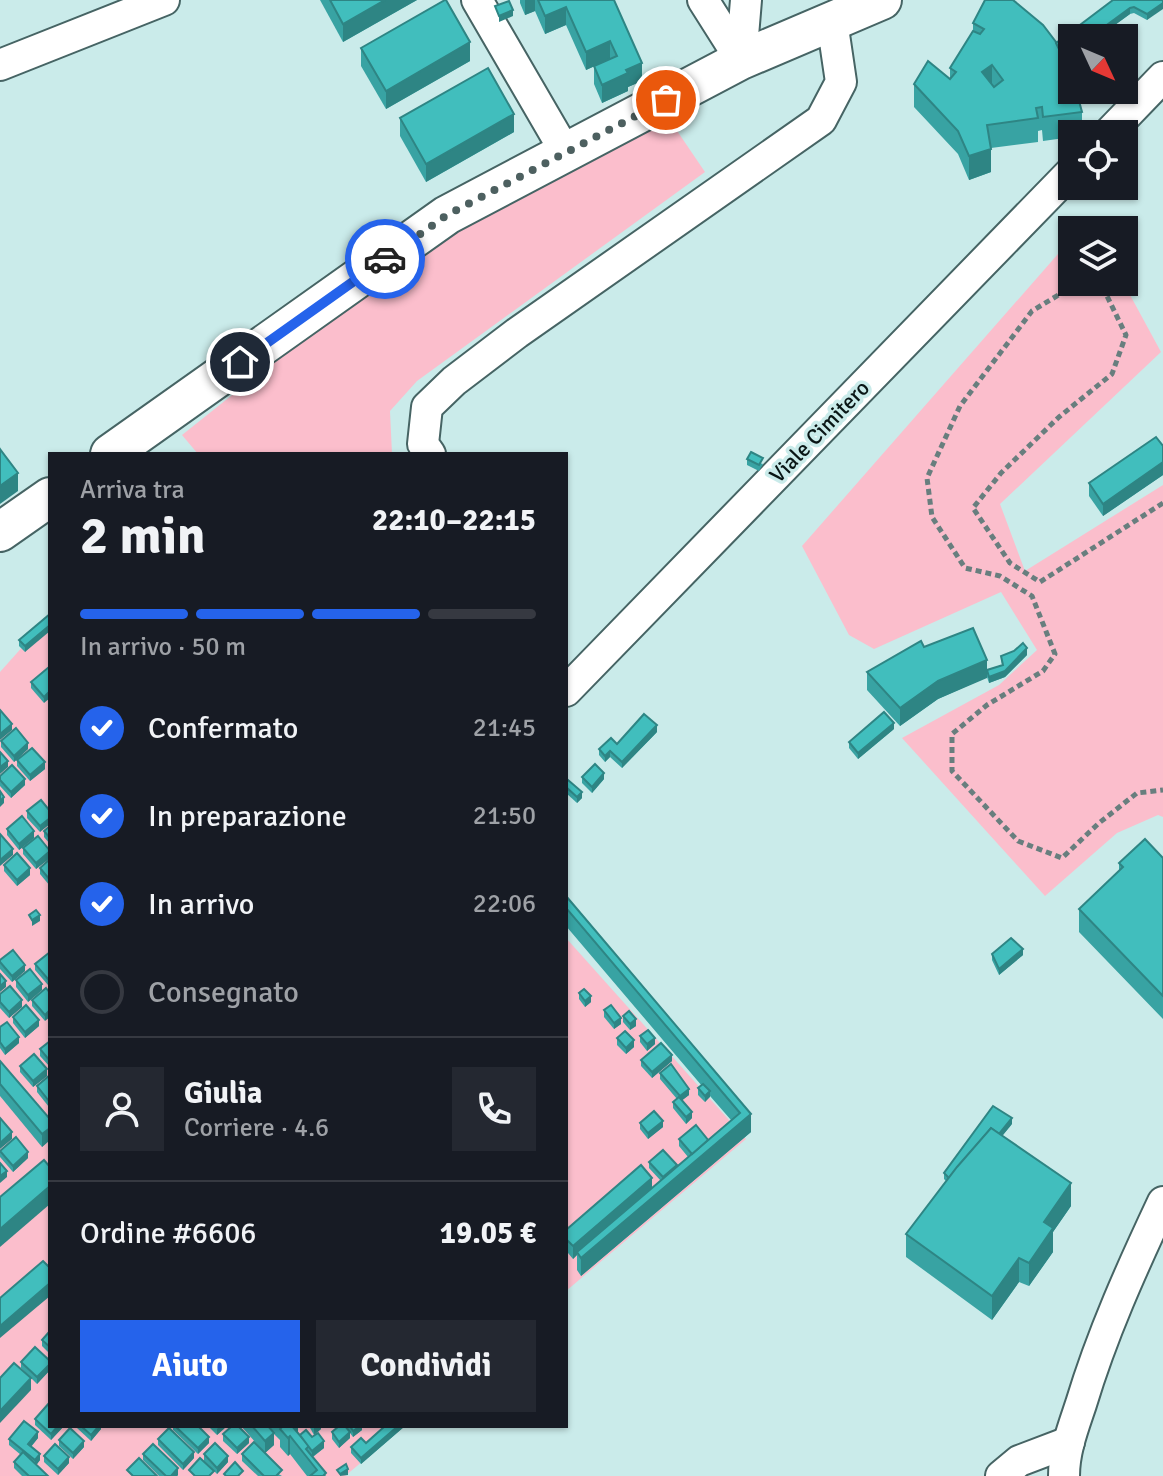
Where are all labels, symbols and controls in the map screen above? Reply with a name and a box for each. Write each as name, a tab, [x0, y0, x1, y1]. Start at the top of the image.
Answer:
north arrow	[1058, 24, 1138, 104]
map controls	[1058, 24, 1138, 296]
pin	[632, 66, 700, 134]
icon: bag	[644, 78, 688, 122]
button: locate	[1058, 120, 1138, 200]
button: layers	[1058, 216, 1138, 296]
courier	[345, 219, 425, 299]
icon: car	[363, 237, 407, 281]
pin	[206, 328, 274, 396]
icon: home	[218, 340, 262, 384]
street label: Viale Cimitero	[764, 374, 875, 488]
text: Arriva tra	[80, 474, 185, 506]
text: 22:10–22:15	[372, 502, 536, 539]
text: 2 min	[80, 504, 206, 568]
text: In arrivo · 50 m	[80, 631, 246, 663]
icon: check	[80, 706, 124, 750]
text: Confermato	[148, 710, 298, 747]
text: 21:45	[473, 712, 536, 744]
icon: check	[80, 794, 124, 838]
text: In preparazione	[148, 798, 347, 835]
text: 21:50	[473, 800, 536, 832]
icon: check	[80, 882, 124, 926]
text: In arrivo	[148, 886, 254, 923]
text: 22:06	[473, 888, 536, 920]
text: Consegnato	[148, 974, 299, 1011]
button: person	[80, 1067, 164, 1151]
button: phone	[452, 1067, 536, 1151]
text: Giulia	[184, 1075, 262, 1112]
text: Corriere · 4.6	[184, 1112, 329, 1144]
text: Ordine #6606	[80, 1215, 257, 1252]
text: 19.05 €	[440, 1215, 536, 1252]
button: Aiuto	[80, 1320, 300, 1412]
button: Condividi	[316, 1320, 536, 1412]

